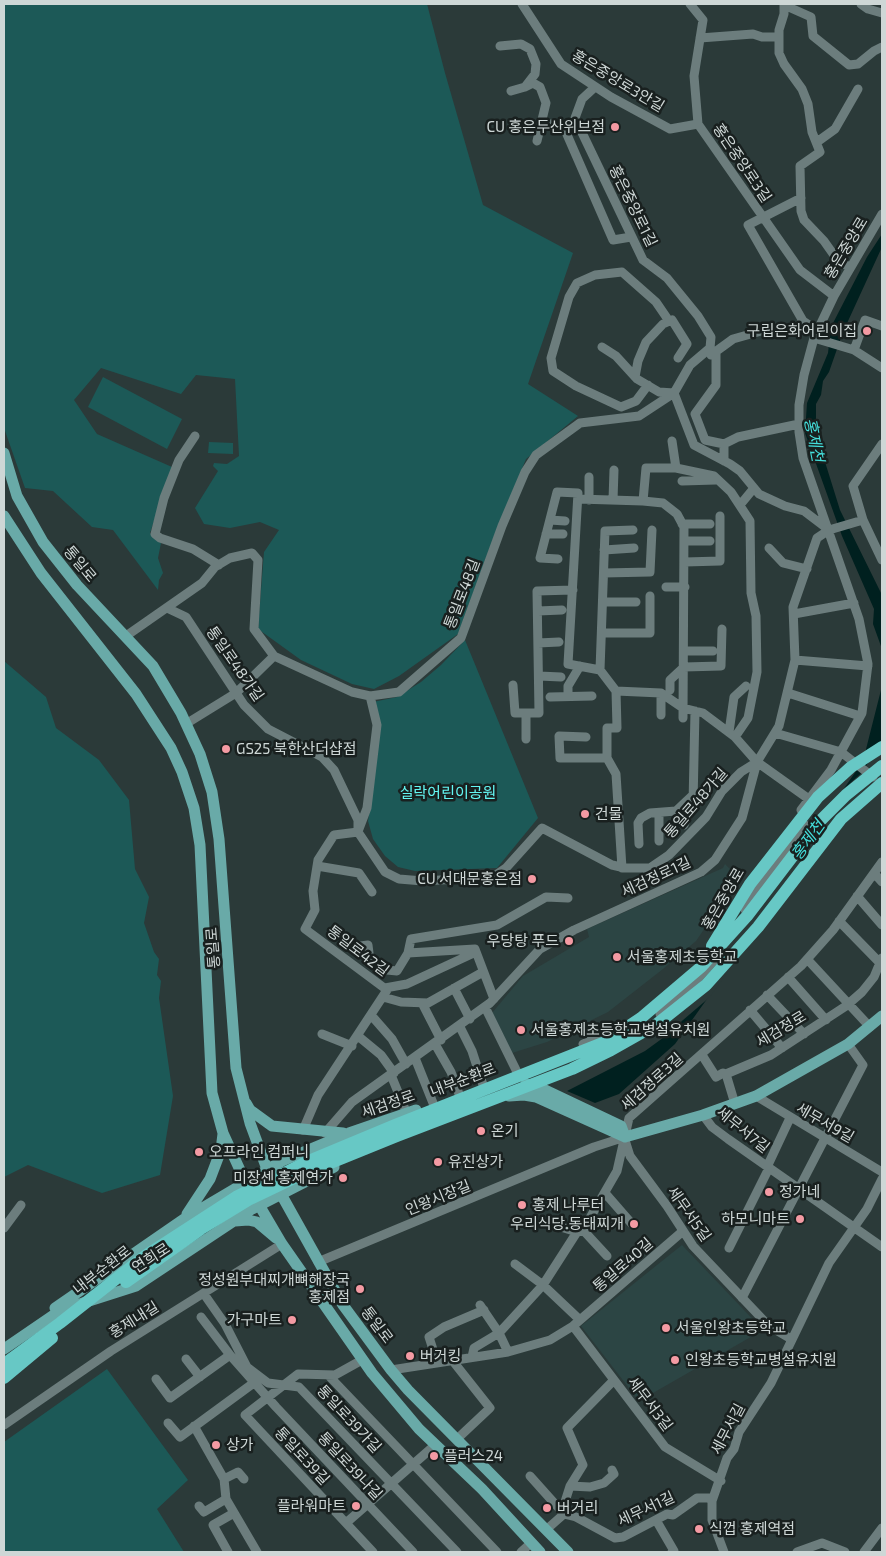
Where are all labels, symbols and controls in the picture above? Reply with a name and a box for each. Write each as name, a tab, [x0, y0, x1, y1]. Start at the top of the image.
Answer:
street label: 홍은중앙로3안길	[568, 46, 668, 116]
place label: CU 홍은두산위브점	[487, 118, 605, 136]
street label: 홍은중앙로3길	[709, 120, 775, 206]
marker: CU 홍은두산위브점	[609, 121, 621, 133]
street label: 홍은중앙로1길	[605, 162, 661, 250]
street label: 홍은중앙로	[821, 214, 871, 282]
place label: 구립은화어린이집	[747, 322, 857, 340]
marker: 구립은화어린이집	[861, 325, 873, 337]
water label: 홍제천	[800, 416, 828, 464]
street label: 통일로	[60, 542, 100, 586]
street label: 통일로48길	[440, 556, 484, 632]
street label: 통일로48가길	[203, 623, 267, 705]
place label: GS25 북한산더샵점	[236, 740, 356, 758]
marker: GS25 북한산더샵점	[220, 743, 232, 755]
street label: 통일로48가길	[661, 764, 731, 842]
park label: 실락어린이공원	[400, 784, 496, 802]
place label: 건물	[595, 805, 623, 823]
marker: 건물	[579, 808, 591, 820]
water label: 홍제천	[787, 816, 829, 864]
street label: 세검정로1길	[618, 853, 694, 901]
street label: 홍은중앙로	[698, 865, 748, 933]
place label: CU 서대문홍은점	[417, 870, 522, 888]
marker: CU 서대문홍은점	[526, 873, 538, 885]
street label: 통일로42길	[323, 922, 393, 980]
street label: 통일로	[203, 927, 223, 969]
place label: 우당탕 푸드	[487, 932, 559, 950]
marker: 우당탕 푸드	[563, 935, 575, 947]
place label: 서울홍제초등학교	[627, 948, 737, 966]
marker: 서울홍제초등학교	[611, 951, 623, 963]
street label: 세검정로	[753, 1007, 809, 1051]
place label: 서울홍제초등학교병설유치원	[531, 1021, 710, 1039]
marker: 서울홍제초등학교병설유치원	[515, 1024, 527, 1036]
street label: 세검정로3길	[617, 1049, 687, 1115]
street label: 내부순환로	[428, 1059, 498, 1101]
street label: 세검정로	[359, 1087, 417, 1121]
street label: 세무서9길	[793, 1099, 857, 1147]
street label: 세무서7길	[713, 1103, 773, 1157]
place label: 온기	[491, 1122, 519, 1140]
marker: 온기	[475, 1125, 487, 1137]
place label: 오프라인 컴퍼니	[209, 1143, 309, 1161]
marker: 오프라인 컴퍼니	[193, 1146, 205, 1158]
place label: 유진상가	[448, 1153, 503, 1171]
marker: 유진상가	[432, 1156, 444, 1168]
place label: 미장센 홍제연가	[233, 1169, 333, 1187]
marker: 미장센 홍제연가	[337, 1172, 349, 1184]
street label: 인왕시장길	[403, 1177, 473, 1219]
street label: 세무서5길	[663, 1183, 715, 1245]
place label: 정가네	[779, 1183, 820, 1201]
marker: 정가네	[763, 1186, 775, 1198]
place label: 홍제 나루터	[532, 1196, 604, 1214]
marker: 홍제 나루터	[516, 1199, 528, 1211]
place label: 하모니마트	[721, 1210, 790, 1228]
marker: 하모니마트	[794, 1213, 806, 1225]
place label: 우리식당.동태찌개	[510, 1215, 624, 1233]
marker: 우리식당.동태찌개	[628, 1218, 640, 1230]
street label: 통일로40길	[589, 1234, 657, 1296]
street label: 연희로	[129, 1239, 173, 1277]
street label: 내부순환로	[69, 1242, 135, 1298]
place label: 정성원부대찌개뼈해장국 홍제점	[198, 1271, 350, 1306]
marker: 정성원부대찌개뼈해장국 홍제점	[354, 1283, 366, 1295]
street label: 홍제내길	[106, 1298, 162, 1342]
street label: 통일로	[357, 1303, 397, 1347]
place label: 가구마트	[227, 1311, 282, 1329]
marker: 가구마트	[286, 1314, 298, 1326]
place label: 서울인왕초등학교	[676, 1319, 786, 1337]
marker: 서울인왕초등학교	[660, 1322, 672, 1334]
place label: 버거킹	[420, 1347, 461, 1365]
marker: 버거킹	[404, 1350, 416, 1362]
place label: 인왕초등학교병설유치원	[685, 1351, 837, 1369]
marker: 인왕초등학교병설유치원	[669, 1354, 681, 1366]
street label: 세무서3길	[624, 1373, 676, 1435]
street label: 통일로39가길	[313, 1381, 385, 1457]
street label: 세무서길	[707, 1400, 749, 1458]
street label: 통일로39길	[271, 1423, 333, 1489]
street label: 통일로39나길	[314, 1428, 386, 1504]
place label: 상가	[226, 1436, 254, 1454]
marker: 상가	[210, 1439, 222, 1451]
place label: 플러스24	[444, 1447, 503, 1465]
marker: 플러스24	[428, 1450, 440, 1462]
street label: 세무서1길	[614, 1488, 678, 1530]
place label: 플라워마트	[277, 1497, 346, 1515]
place label: 버거리	[557, 1499, 598, 1517]
marker: 플라워마트	[350, 1500, 362, 1512]
marker: 버거리	[541, 1502, 553, 1514]
place label: 식껍 홍제역점	[709, 1520, 795, 1538]
marker: 식껍 홍제역점	[693, 1523, 705, 1535]

